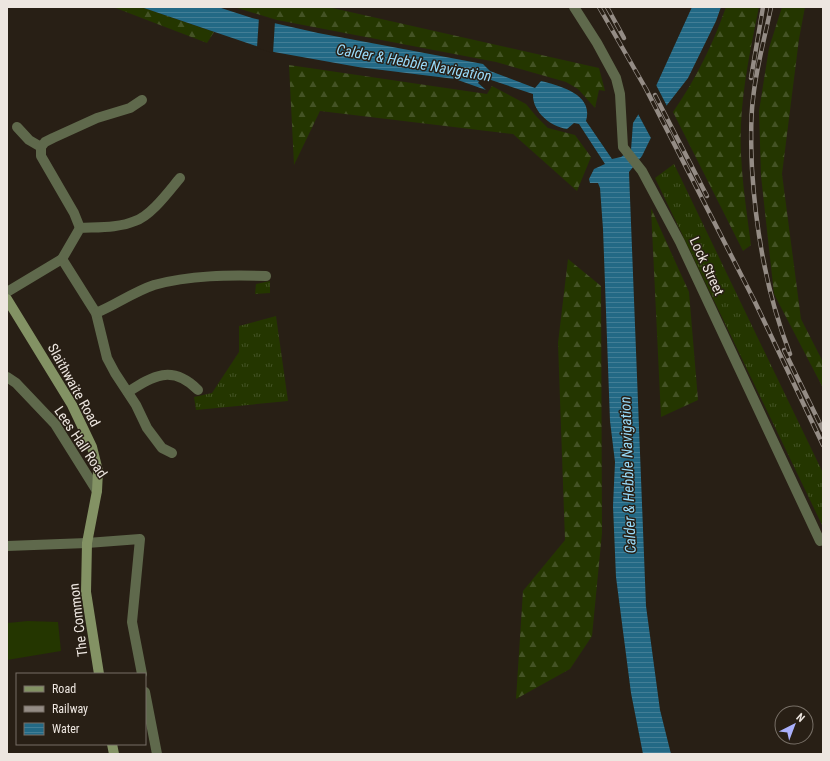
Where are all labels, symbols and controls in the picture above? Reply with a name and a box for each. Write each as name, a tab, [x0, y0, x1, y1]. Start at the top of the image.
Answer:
water label: Calder & Hebble Navigation	[335, 40, 493, 86]
street label: Lock Street	[687, 234, 727, 298]
street label: Slaithwaite Road	[45, 341, 103, 429]
water label: Calder & Hebble Navigation	[616, 396, 640, 554]
street label: Lees Hall Road	[51, 403, 111, 481]
street label: The Common	[66, 582, 90, 658]
legend	[16, 673, 146, 745]
text: Road	[52, 682, 76, 696]
text: Railway	[52, 702, 88, 716]
north arrow	[774, 705, 814, 745]
text: N	[793, 711, 807, 725]
text: Water	[52, 722, 80, 736]

